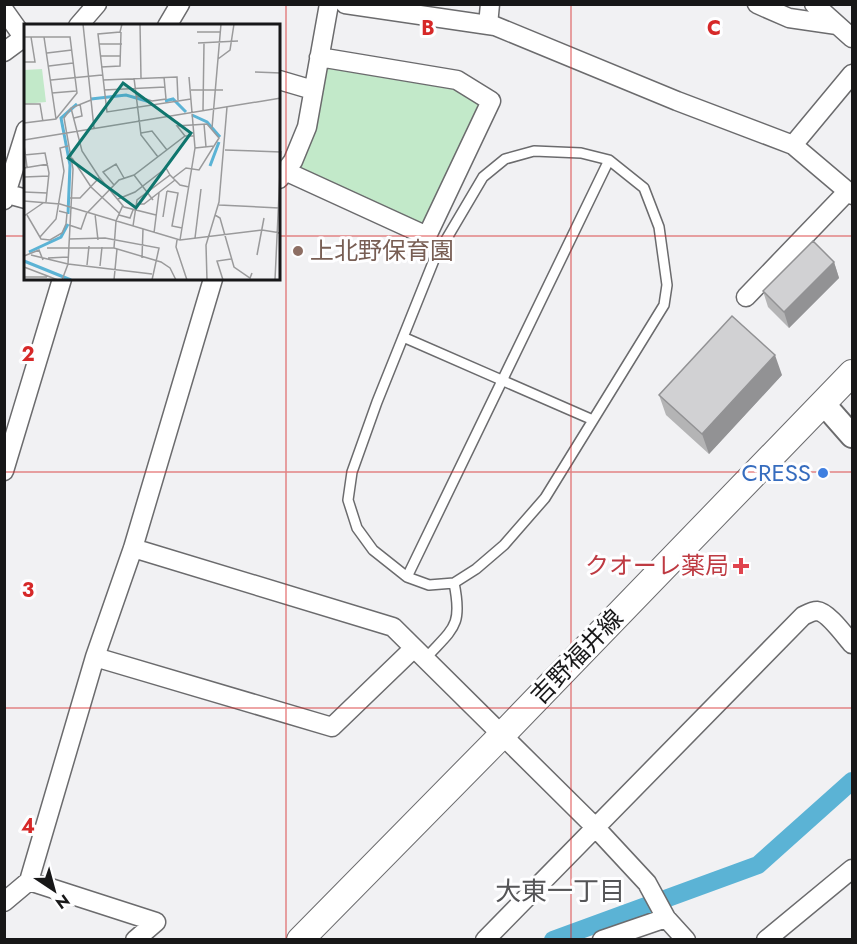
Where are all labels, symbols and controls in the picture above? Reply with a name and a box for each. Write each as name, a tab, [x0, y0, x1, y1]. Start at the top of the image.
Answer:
text: B	[421, 14, 435, 43]
text: C	[707, 14, 721, 43]
inset map	[24, 24, 280, 280]
place label: 上北野保育園	[310, 233, 454, 268]
marker: 上北野保育園	[291, 244, 305, 258]
text: 2	[21, 340, 35, 369]
place label: CRESS	[742, 455, 811, 490]
marker: CRESS	[816, 466, 830, 480]
place label: クオーレ薬局	[585, 548, 729, 583]
marker: クオーレ薬局	[734, 559, 748, 573]
text: 3	[22, 576, 34, 605]
street label: 吉野福井線	[522, 601, 631, 712]
text: 4	[21, 812, 35, 841]
north arrow	[24, 860, 84, 920]
district label: 大東一丁目	[495, 872, 625, 910]
text: N	[51, 889, 74, 915]

